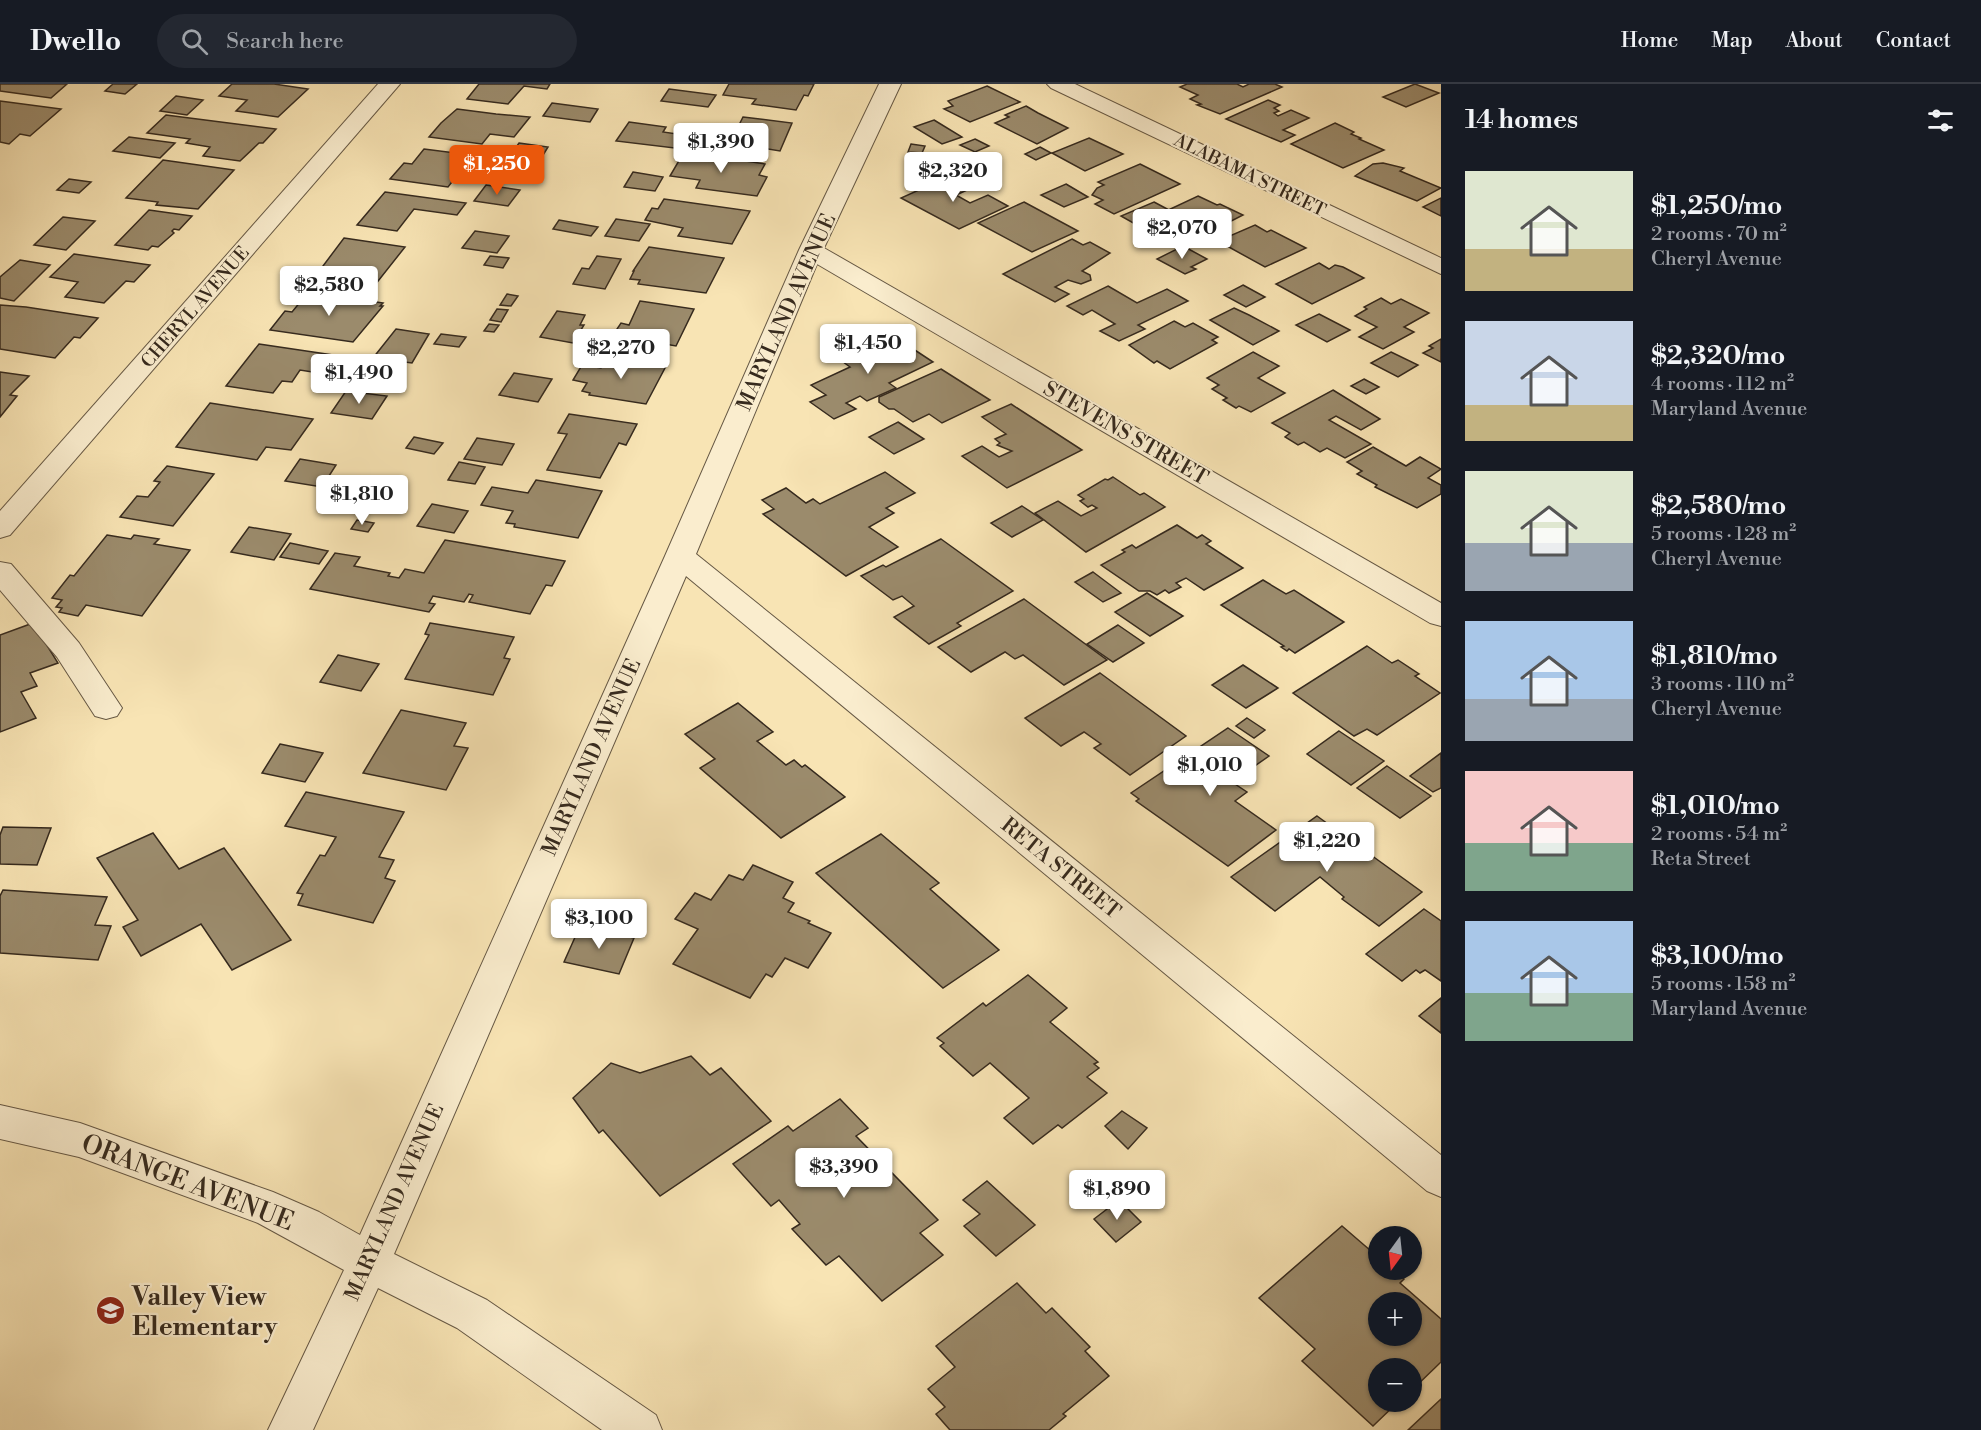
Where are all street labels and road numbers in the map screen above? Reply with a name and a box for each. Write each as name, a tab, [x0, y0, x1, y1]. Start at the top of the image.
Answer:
street label: ALABAMA STREET	[1169, 128, 1330, 222]
street label: MARYLAND AVENUE	[732, 210, 842, 415]
street label: CHERYL AVENUE	[136, 242, 254, 373]
street label: STEVENS STREET	[1038, 376, 1213, 492]
street label: MARYLAND AVENUE	[537, 655, 647, 860]
street label: RETA STREET	[995, 813, 1126, 925]
street label: MARYLAND AVENUE	[340, 1100, 450, 1305]
street label: ORANGE AVENUE	[77, 1128, 298, 1238]

